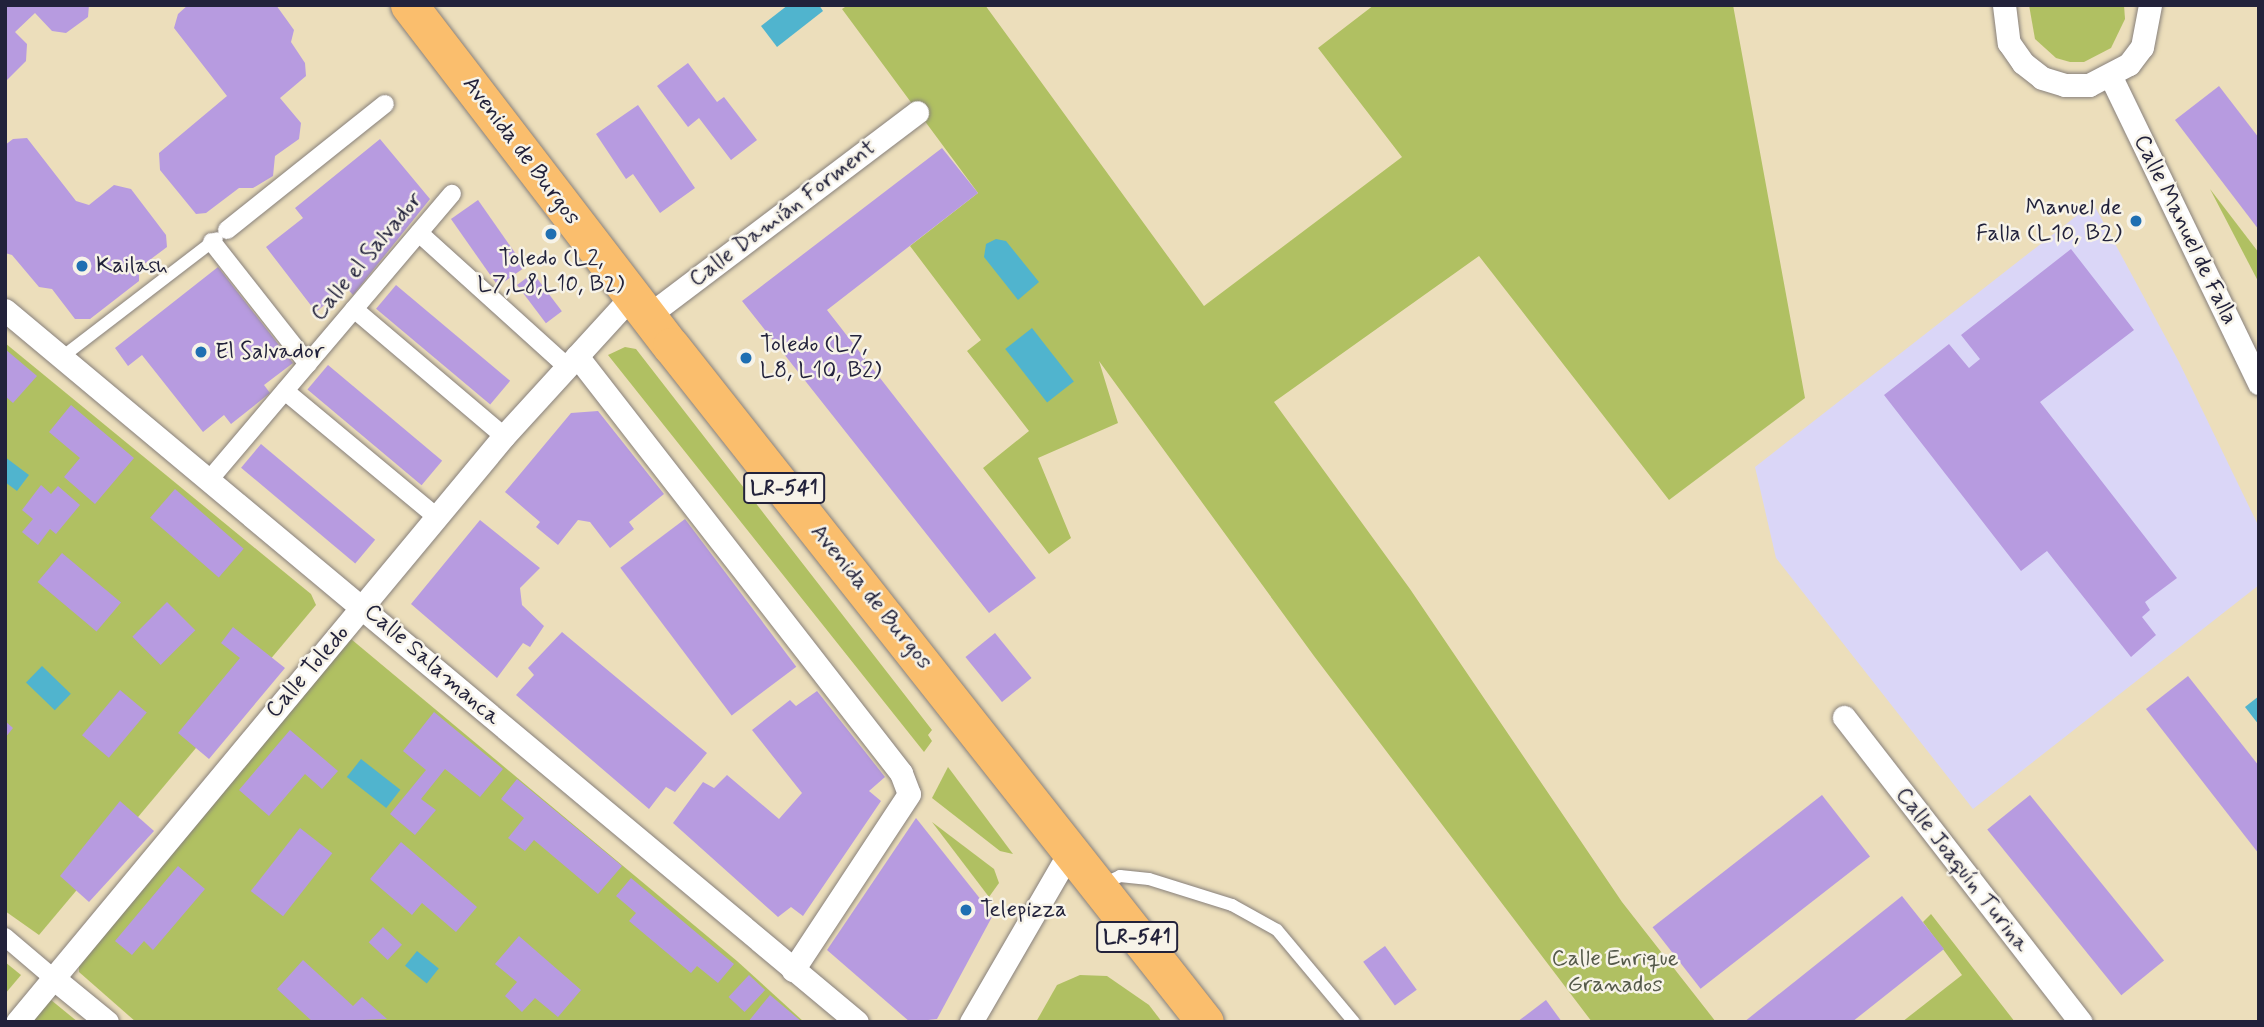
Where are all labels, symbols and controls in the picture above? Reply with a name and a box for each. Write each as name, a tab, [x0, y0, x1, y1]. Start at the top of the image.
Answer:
street label: Avenida de Burgos	[457, 72, 585, 230]
street label: Calle Manuel de Falla	[2128, 133, 2242, 327]
street label: Calle Damián Forment	[684, 135, 882, 293]
street label: Calle el Salvador	[305, 187, 429, 327]
place label: Manuel de Falla (L10, B2)	[1979, 194, 2122, 248]
marker: Manuel de Falla (L10, B2)	[2128, 213, 2144, 229]
marker: Toledo (L2, L7,L8,L10, B2)	[543, 226, 559, 242]
place label: Toledo (L2, L7,L8,L10, B2)	[478, 245, 624, 299]
place label: Kailash	[96, 252, 168, 280]
marker: Kailash	[74, 258, 90, 274]
place label: Toledo (L7, L8, L10, B2)	[760, 331, 881, 385]
place label: El Salvador	[215, 338, 320, 366]
marker: El Salvador	[193, 344, 209, 360]
marker: Toledo (L7, L8, L10, B2)	[738, 350, 754, 366]
road number: LR-541	[742, 470, 826, 505]
street label: Avenida de Burgos	[804, 519, 938, 675]
street label: Calle Salamanca	[359, 599, 505, 731]
street label: Calle Toledo	[260, 620, 356, 724]
street label: Calle Joaquín Turina	[1888, 781, 2036, 959]
place label: Telepizza	[980, 896, 1067, 924]
marker: Telepizza	[958, 902, 974, 918]
road number: LR-541	[1095, 920, 1179, 954]
park label: Calle Enrique Granados	[1549, 945, 1681, 999]

